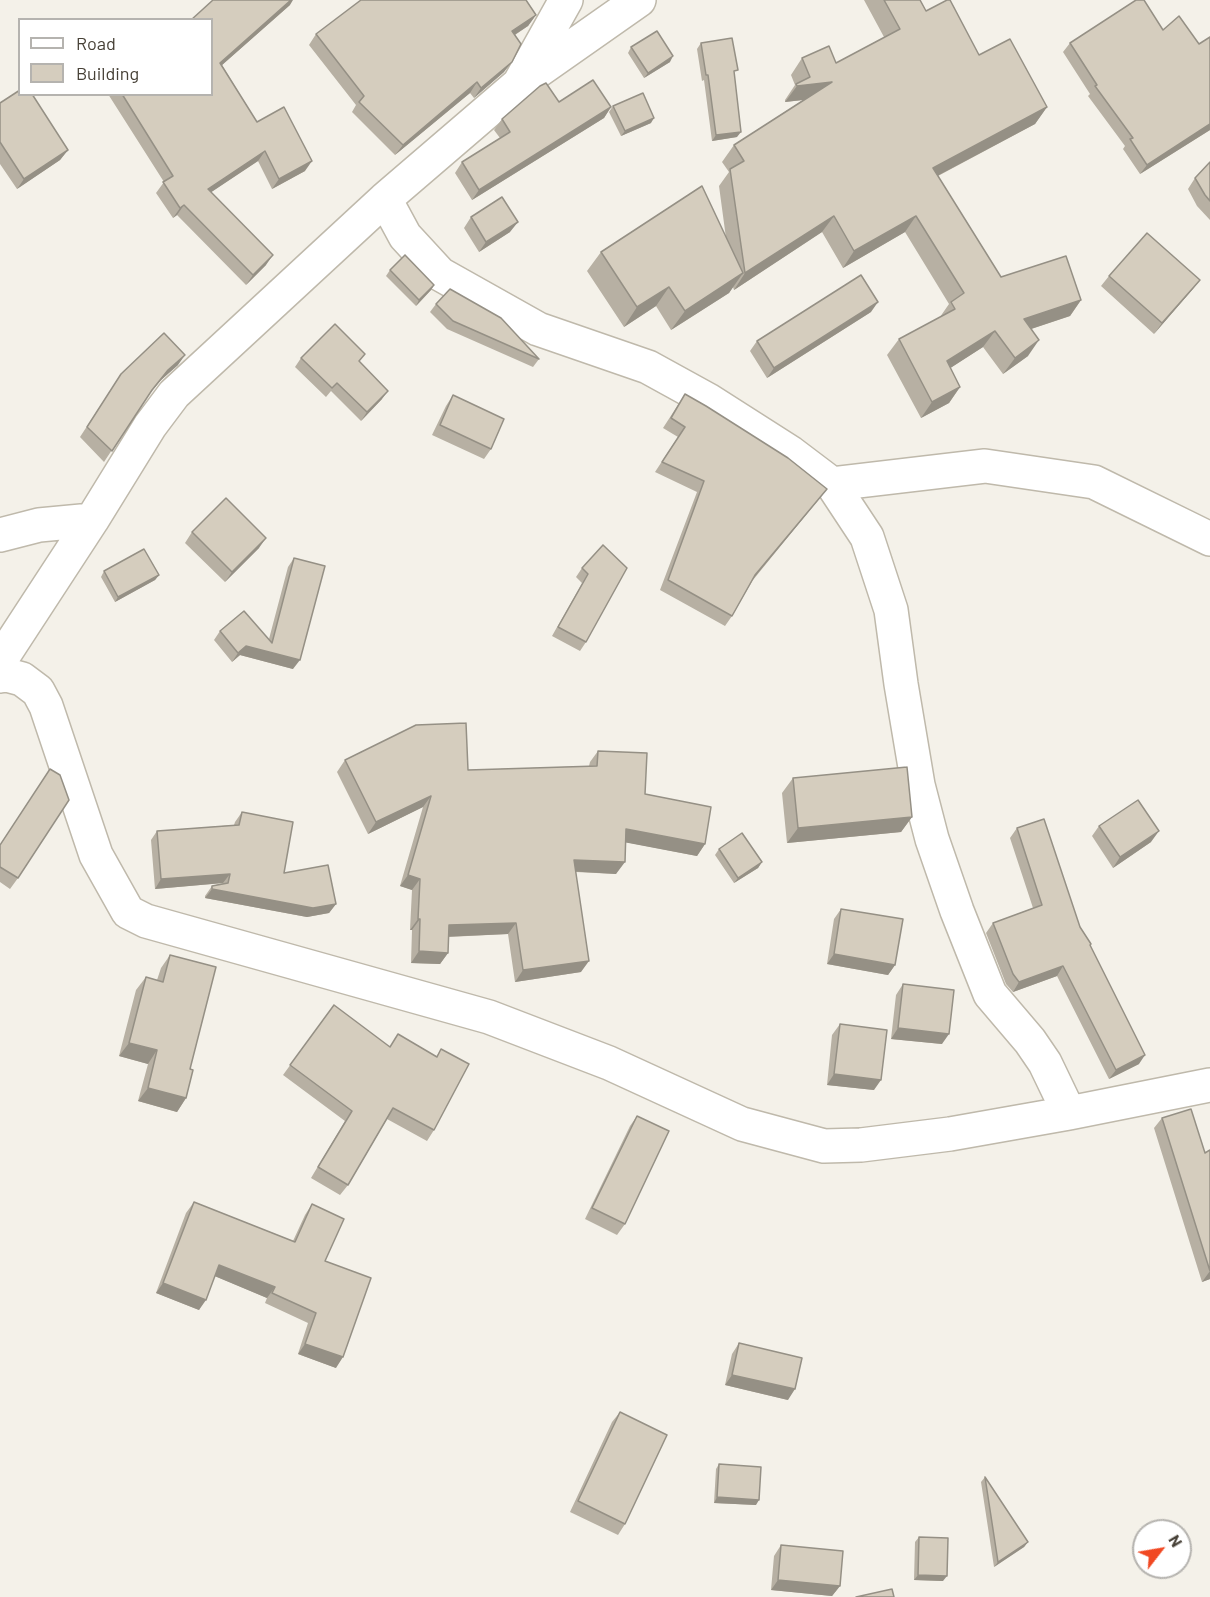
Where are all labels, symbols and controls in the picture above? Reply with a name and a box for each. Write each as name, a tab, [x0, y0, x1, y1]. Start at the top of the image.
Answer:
legend	[18, 18, 213, 96]
text: Road	[76, 32, 116, 54]
text: Building	[76, 62, 139, 84]
north arrow	[1132, 1519, 1192, 1579]
text: N	[1165, 1531, 1187, 1550]

